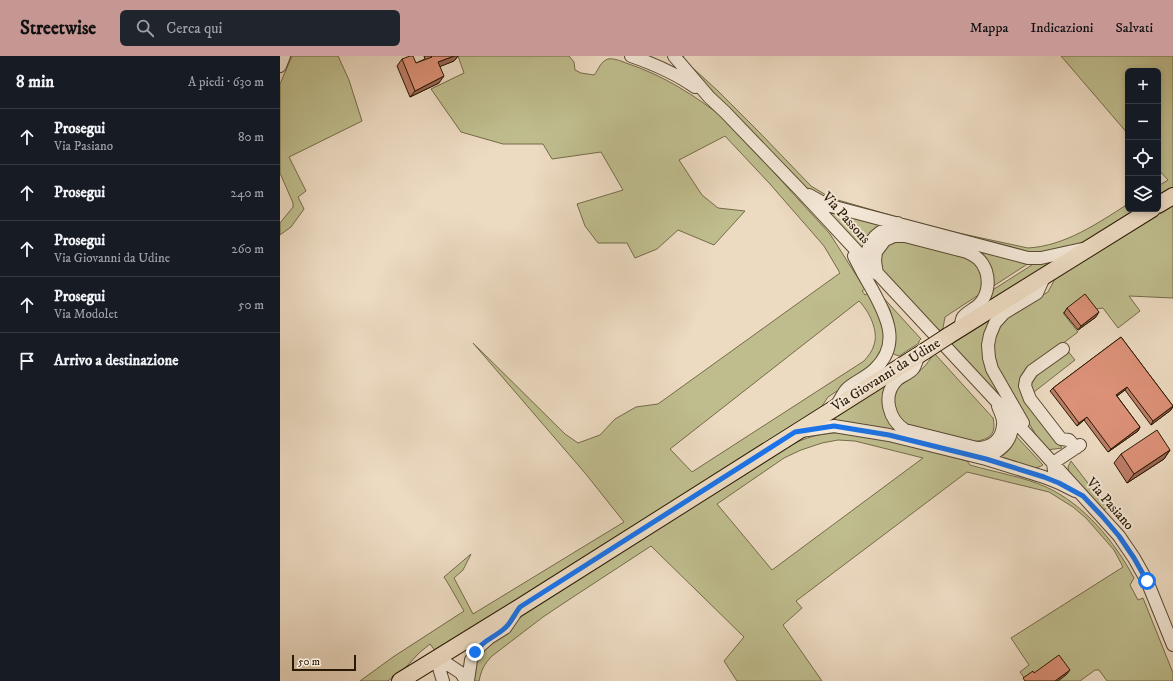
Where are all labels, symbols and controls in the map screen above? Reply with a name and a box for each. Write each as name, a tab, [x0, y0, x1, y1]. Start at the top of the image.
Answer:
search box	[120, 10, 400, 46]
text: Streetwise	[20, 17, 96, 40]
icon: search	[134, 17, 156, 39]
text: Cerca qui	[166, 19, 222, 38]
text: Mappa	[970, 19, 1008, 37]
text: Indicazioni	[1030, 19, 1093, 37]
text: Salvati	[1115, 19, 1153, 37]
map controls	[1125, 68, 1161, 212]
button: +	[1125, 68, 1161, 104]
text: 8 min	[16, 71, 54, 93]
text: A piedi · 630 m	[188, 74, 264, 90]
button: −	[1125, 104, 1161, 140]
text: Prosegui	[54, 119, 105, 138]
icon: ahead	[16, 126, 38, 148]
text: 80 m	[238, 129, 264, 145]
text: Via Pasiano	[54, 138, 113, 154]
button: locate	[1125, 140, 1161, 176]
button: layers	[1125, 176, 1161, 212]
icon: ahead	[16, 182, 38, 204]
text: Prosegui	[54, 183, 105, 202]
text: 240 m	[231, 185, 264, 201]
street label: Via Passons	[817, 188, 874, 248]
text: Prosegui	[54, 231, 105, 250]
icon: ahead	[16, 238, 38, 260]
text: 260 m	[231, 241, 264, 257]
text: Via Giovanni da Udine	[54, 250, 170, 266]
text: Prosegui	[54, 287, 105, 306]
icon: ahead	[16, 294, 38, 316]
text: 50 m	[238, 297, 264, 313]
text: Via Modolet	[54, 306, 118, 322]
street label: Via Giovanni da Udine	[827, 334, 944, 416]
icon: arrive	[16, 350, 38, 372]
text: Arrivo a destinazione	[54, 351, 178, 370]
street label: Via Pasiano	[1082, 473, 1138, 534]
route start	[1138, 572, 1156, 590]
route end	[466, 643, 484, 661]
scale bar	[292, 653, 356, 672]
text: 50 m	[298, 655, 320, 669]

